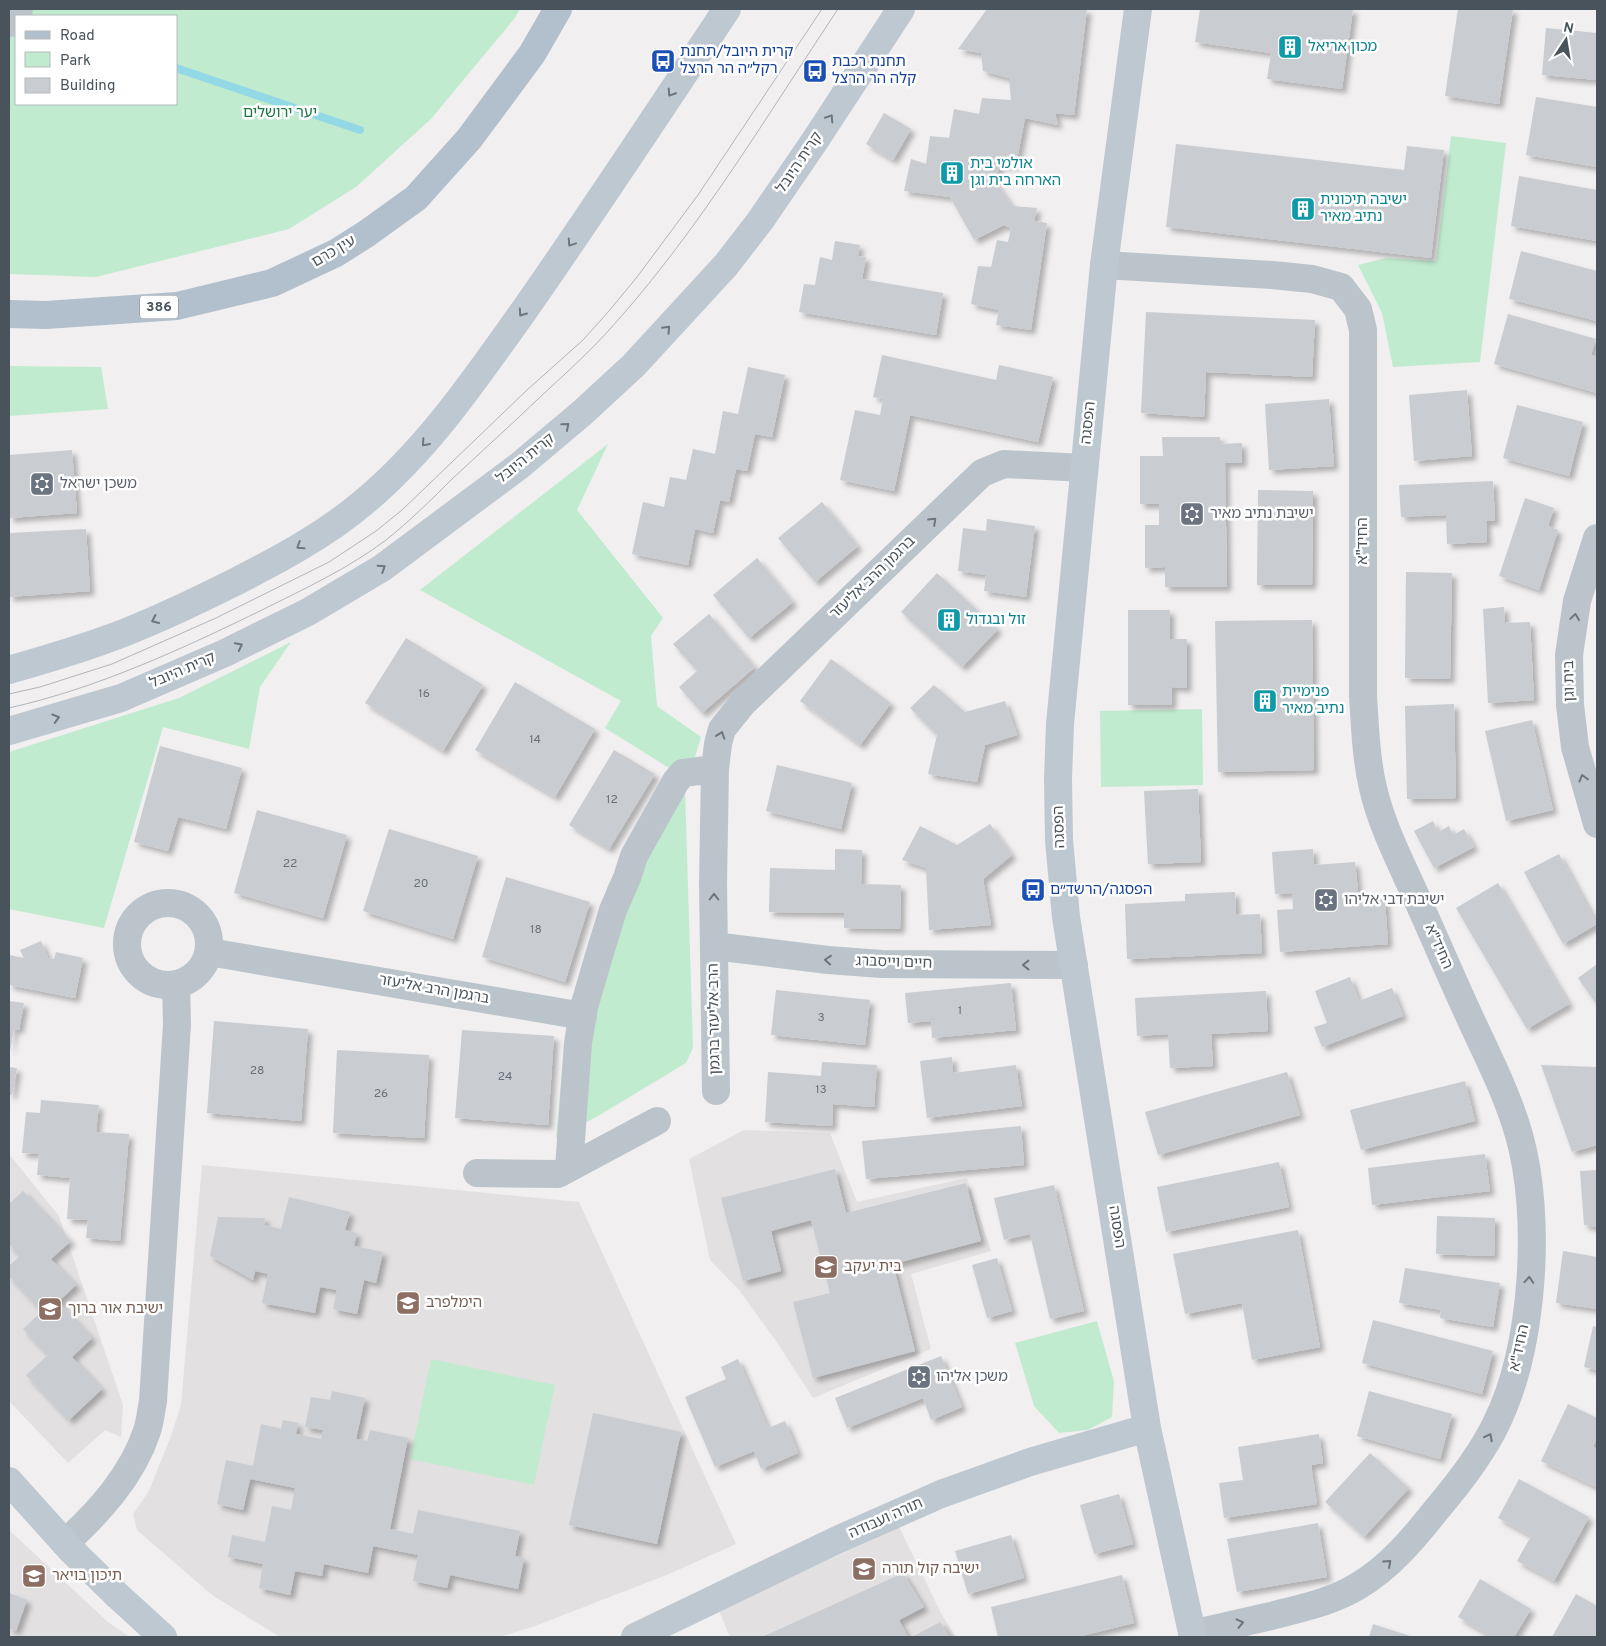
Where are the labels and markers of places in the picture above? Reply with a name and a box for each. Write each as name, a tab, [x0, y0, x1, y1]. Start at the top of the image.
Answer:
building icon: מכון אריאל	[1277, 34, 1303, 60]
place label: מכון אריאל	[1308, 38, 1377, 57]
place label: קרית היובל/תחנת רקל״ה הר הרצל	[680, 43, 793, 79]
bus stop icon: קרית היובל/תחנת רקל״ה הר הרצל	[650, 48, 676, 74]
place label: תחנת רכבת קלה הר הרצל	[832, 53, 916, 89]
bus stop icon: תחנת רכבת קלה הר הרצל	[802, 58, 828, 84]
place label: אולמי בית הארחה בית וגן	[970, 155, 1061, 191]
building icon: אולמי בית הארחה בית וגן	[939, 160, 965, 186]
place label: ישיבה תיכונית נתיב מאיר	[1320, 191, 1407, 227]
building icon: ישיבה תיכונית נתיב מאיר	[1290, 196, 1316, 222]
synagogue icon: משכן ישראל	[29, 471, 55, 497]
place label: משכן ישראל	[60, 475, 137, 494]
synagogue icon: ישיבת נתיב מאיר	[1179, 501, 1205, 527]
place label: ישיבת נתיב מאיר	[1210, 505, 1314, 524]
building icon: זול ובגדול	[936, 607, 962, 633]
place label: זול ובגדול	[966, 611, 1026, 630]
place label: פנימיית נתיב מאיר	[1282, 683, 1344, 719]
building icon: פנימיית נתיב מאיר	[1252, 688, 1278, 714]
bus stop icon: הפסגה/הרשד״ם	[1020, 877, 1046, 903]
place label: הפסגה/הרשד״ם	[1050, 881, 1152, 900]
synagogue icon: ישיבת דבי אליהו	[1313, 887, 1339, 913]
place label: ישיבת דבי אליהו	[1344, 891, 1445, 910]
school or university icon: בית יעקב	[813, 1254, 839, 1280]
place label: בית יעקב	[844, 1258, 902, 1277]
school or university icon: הימלפרב	[395, 1290, 421, 1316]
place label: הימלפרב	[426, 1294, 482, 1313]
school or university icon: ישיבת אור ברוך	[37, 1296, 63, 1322]
place label: ישיבת אור ברוך	[68, 1300, 163, 1319]
synagogue icon: משכן אליהו	[906, 1364, 932, 1390]
place label: משכן אליהו	[936, 1368, 1008, 1387]
school or university icon: ישיבה קול תורה	[851, 1556, 877, 1582]
place label: ישיבה קול תורה	[882, 1560, 980, 1579]
school or university icon: תיכון בויאר	[21, 1563, 47, 1589]
place label: תיכון בויאר	[52, 1567, 122, 1586]

